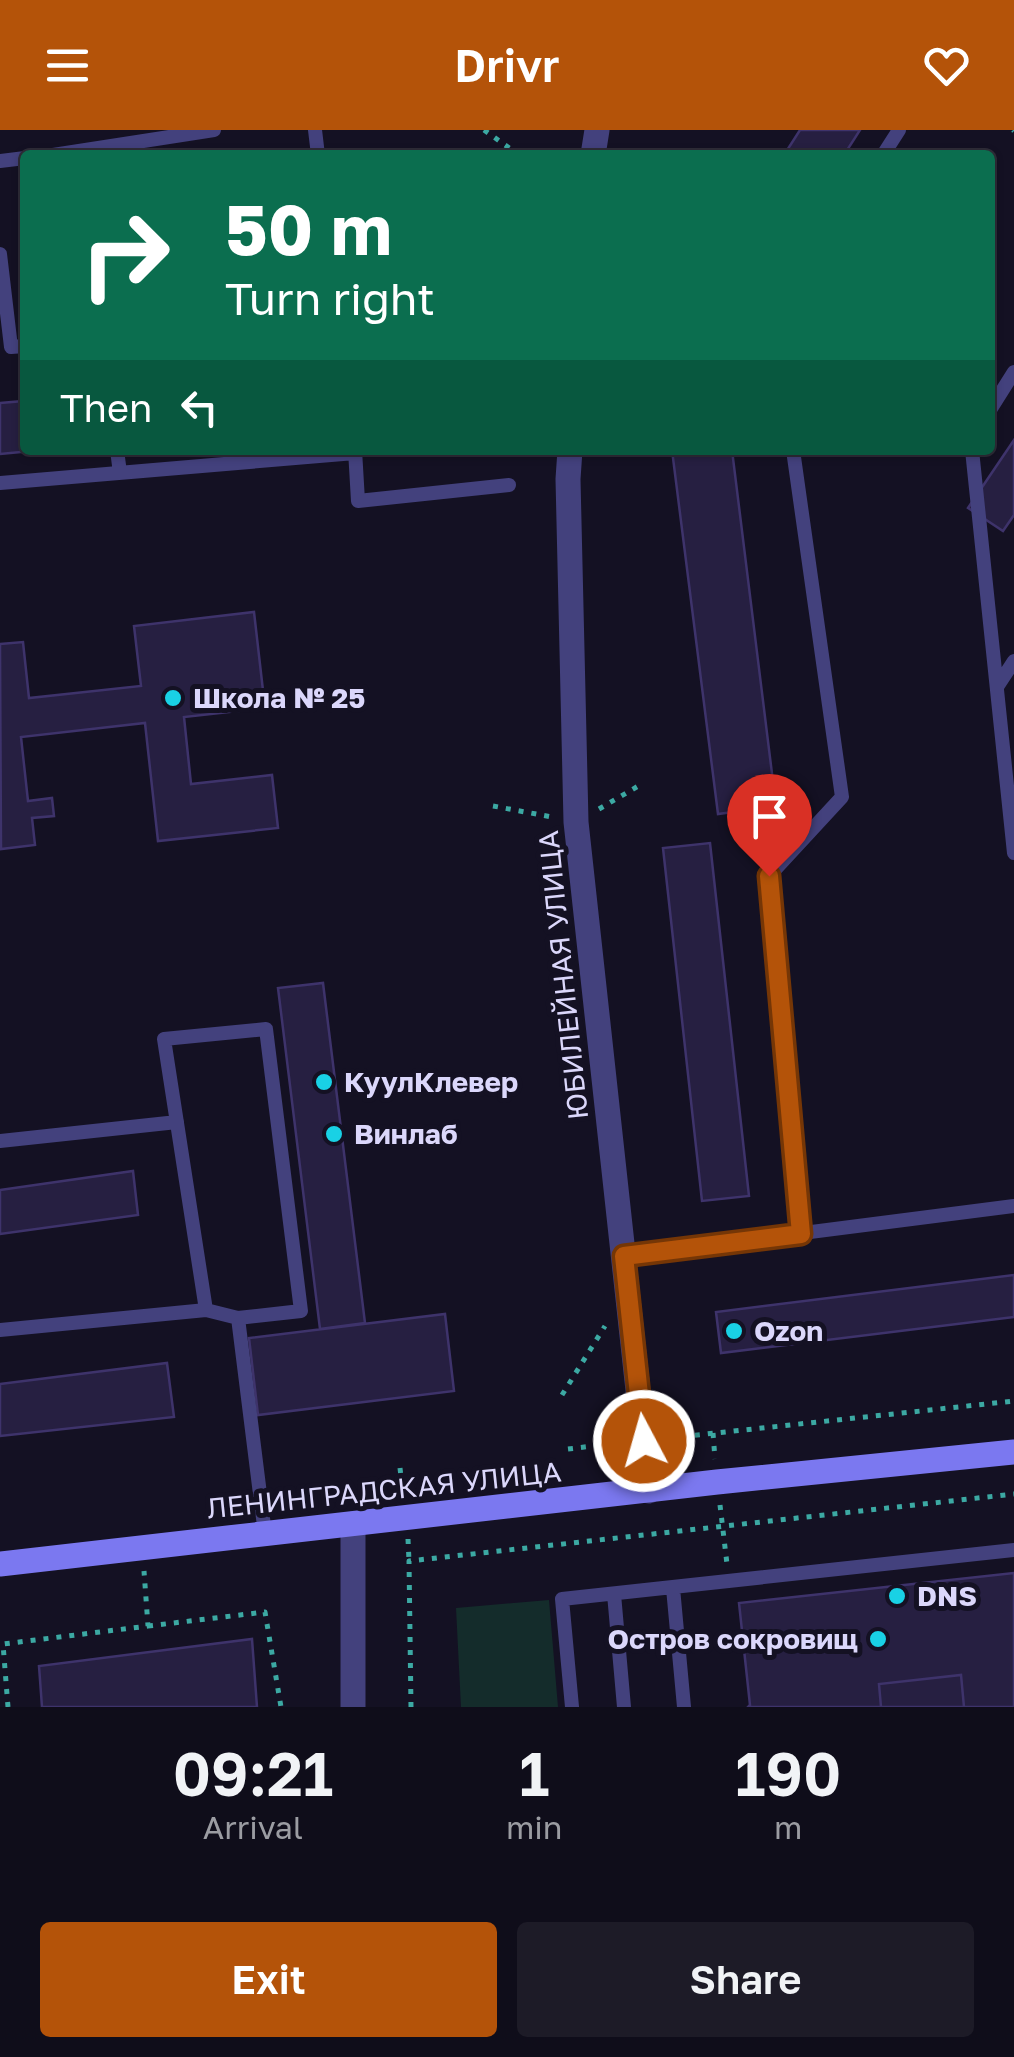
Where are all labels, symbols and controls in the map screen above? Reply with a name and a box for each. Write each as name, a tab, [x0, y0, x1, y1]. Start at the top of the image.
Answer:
icon: menu	[40, 38, 95, 93]
text: Drivr	[454, 38, 560, 92]
icon: heart	[919, 38, 974, 93]
text: 50 m	[225, 186, 392, 270]
icon: right	[60, 190, 190, 320]
text: Turn right	[225, 271, 435, 325]
icon: left	[172, 380, 227, 435]
text: Then	[60, 385, 152, 430]
place label: Школа № 25	[193, 681, 365, 714]
marker: Школа № 25	[162, 687, 184, 709]
pin	[727, 774, 812, 877]
icon: arrive	[742, 789, 797, 844]
street label: ЮБИЛЕЙНАЯ УЛИЦА	[531, 829, 594, 1121]
place label: КуулКлевер	[344, 1065, 518, 1098]
marker: КуулКлевер	[313, 1071, 335, 1093]
place label: Винлаб	[354, 1117, 458, 1150]
marker: Винлаб	[323, 1123, 345, 1145]
place label: Ozon	[754, 1314, 823, 1347]
marker: Ozon	[723, 1320, 745, 1342]
position arrow	[592, 1389, 696, 1493]
street label: ЛЕНИНГРАДСКАЯ УЛИЦА	[205, 1454, 563, 1525]
place label: DNS	[917, 1579, 977, 1612]
marker: DNS	[886, 1585, 908, 1607]
place label: Остров сокровищ	[607, 1622, 858, 1655]
marker: Остров сокровищ	[867, 1628, 889, 1650]
text: 09:21	[173, 1737, 333, 1809]
text: 1	[519, 1737, 549, 1809]
text: 190	[735, 1737, 841, 1809]
text: Arrival	[203, 1808, 303, 1846]
text: min	[506, 1808, 563, 1846]
text: m	[774, 1808, 802, 1846]
button: Exit	[40, 1922, 497, 2037]
button: Share	[517, 1922, 974, 2037]

